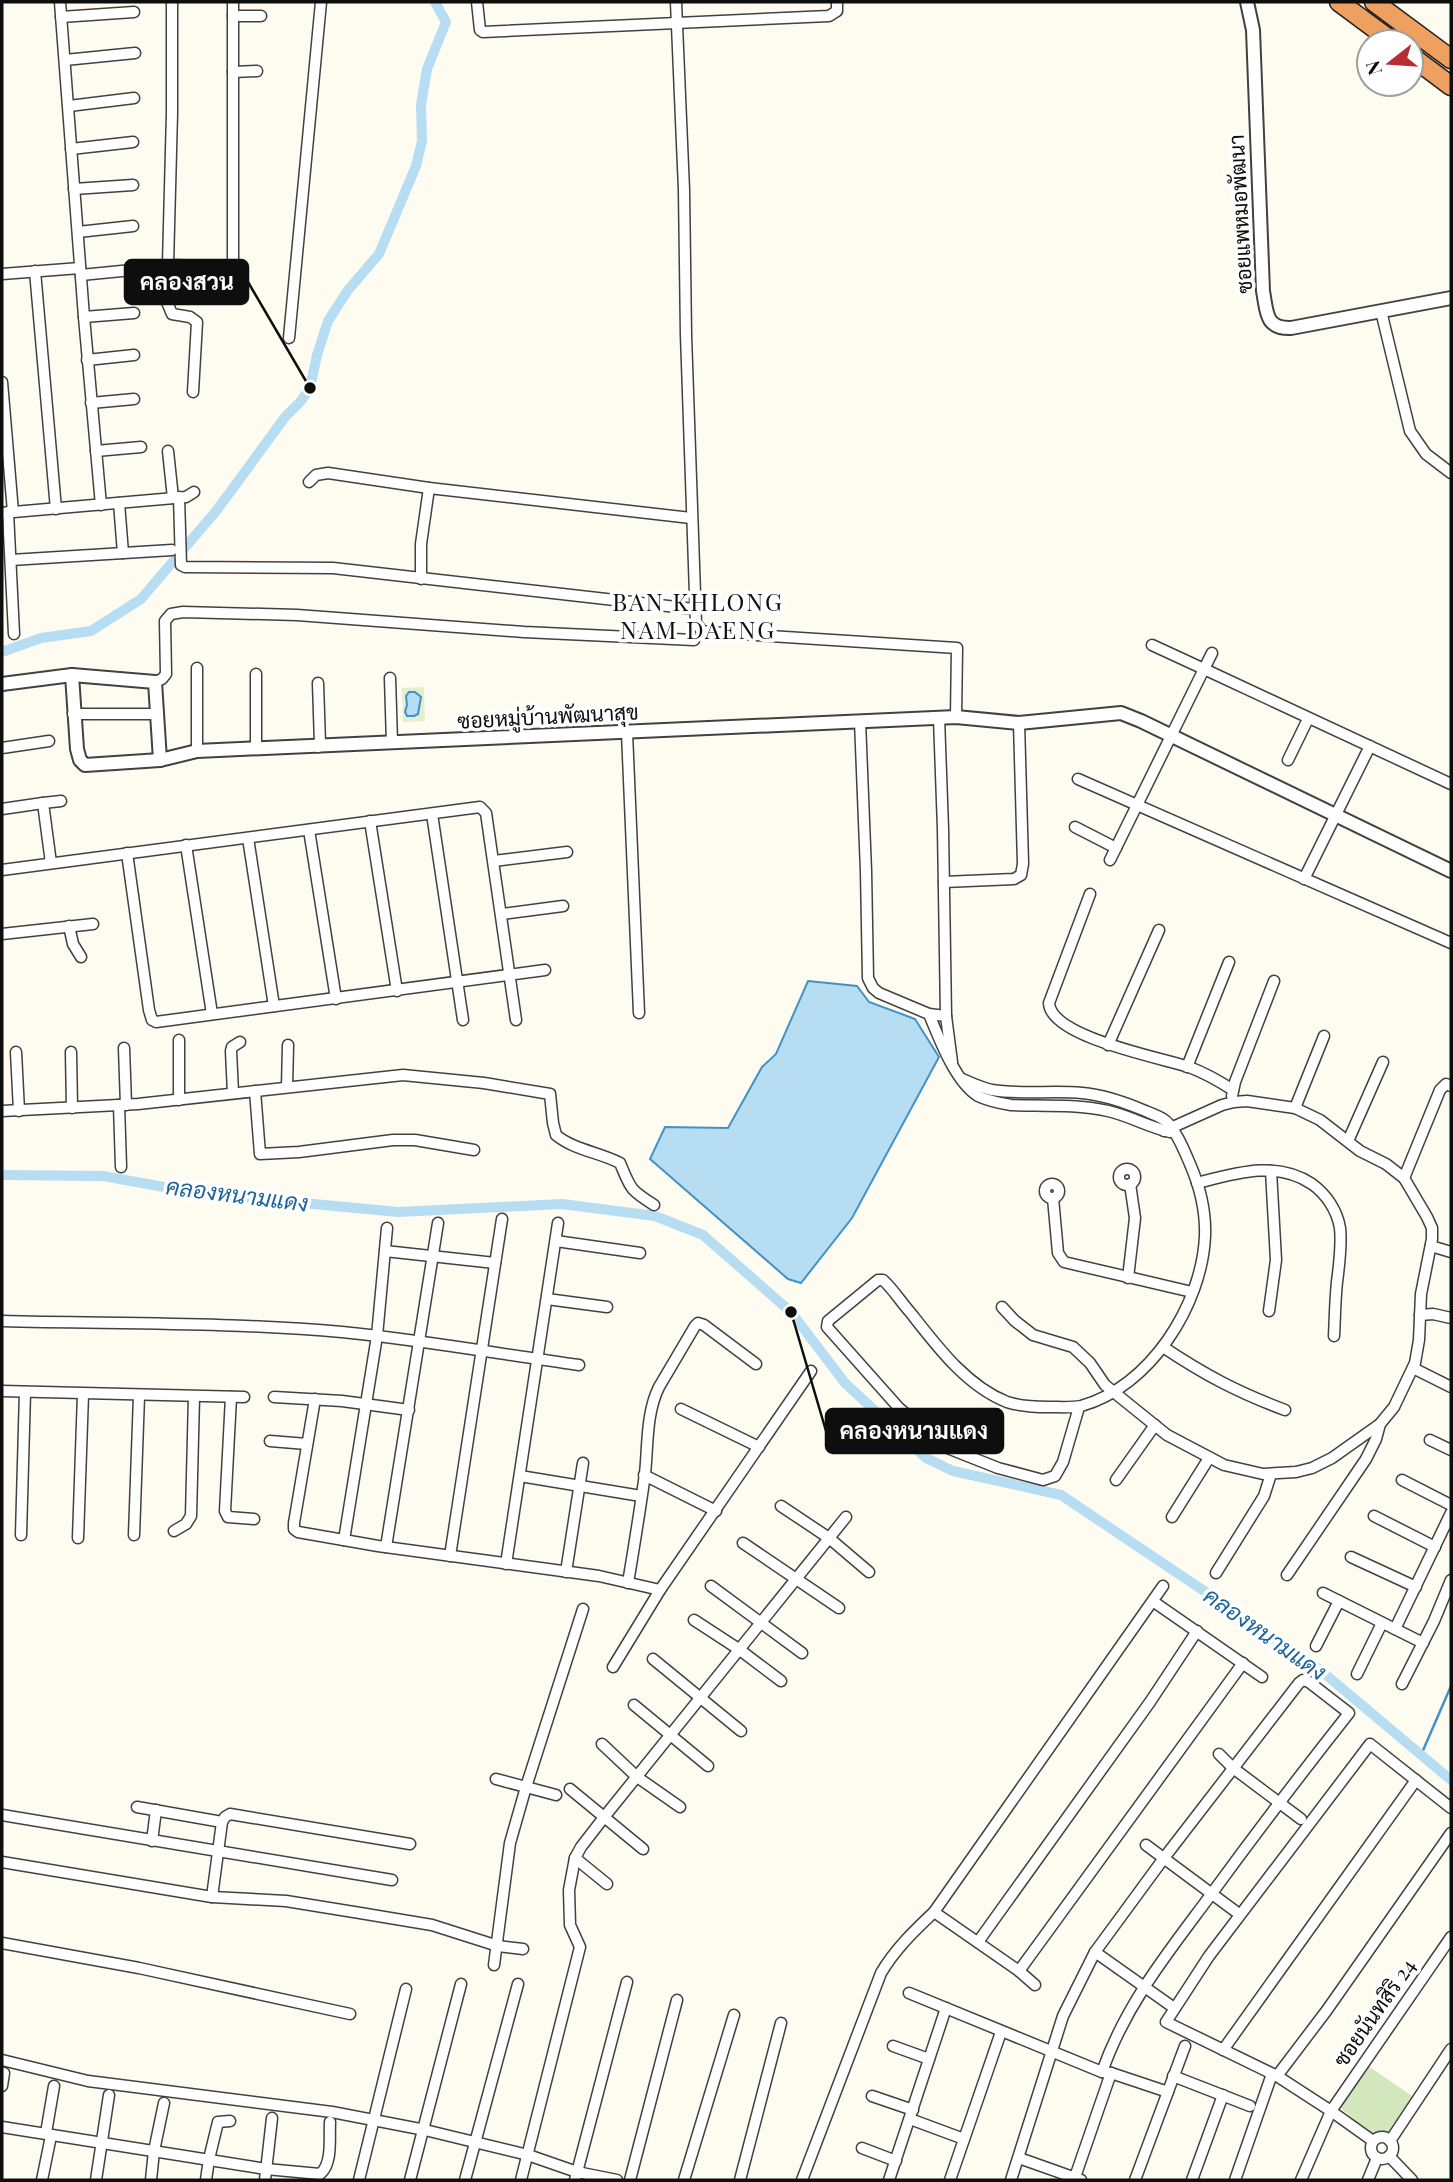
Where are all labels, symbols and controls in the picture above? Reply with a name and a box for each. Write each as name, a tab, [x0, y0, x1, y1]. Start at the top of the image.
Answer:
north arrow	[1355, 28, 1425, 98]
text: N	[1358, 58, 1387, 79]
street label: ซอยแพหมอพัฒนา	[1221, 134, 1257, 294]
callout: คลองสวน	[125, 260, 248, 304]
text: คลองสวน	[140, 265, 234, 296]
district label: BAN KHLONG NAM DAENG	[612, 585, 784, 645]
street label: ซอยหมู่บ้านพัฒนาสุข	[457, 696, 639, 737]
water label: คลองหนามแดง	[164, 1169, 310, 1218]
callout: คลองหนามแดง	[826, 1409, 1003, 1453]
text: คลองหนามแดง	[840, 1414, 988, 1445]
water label: คลองหนามแดง	[1198, 1579, 1333, 1687]
street label: ซอยนันทสิริ 24	[1326, 1952, 1421, 2071]

